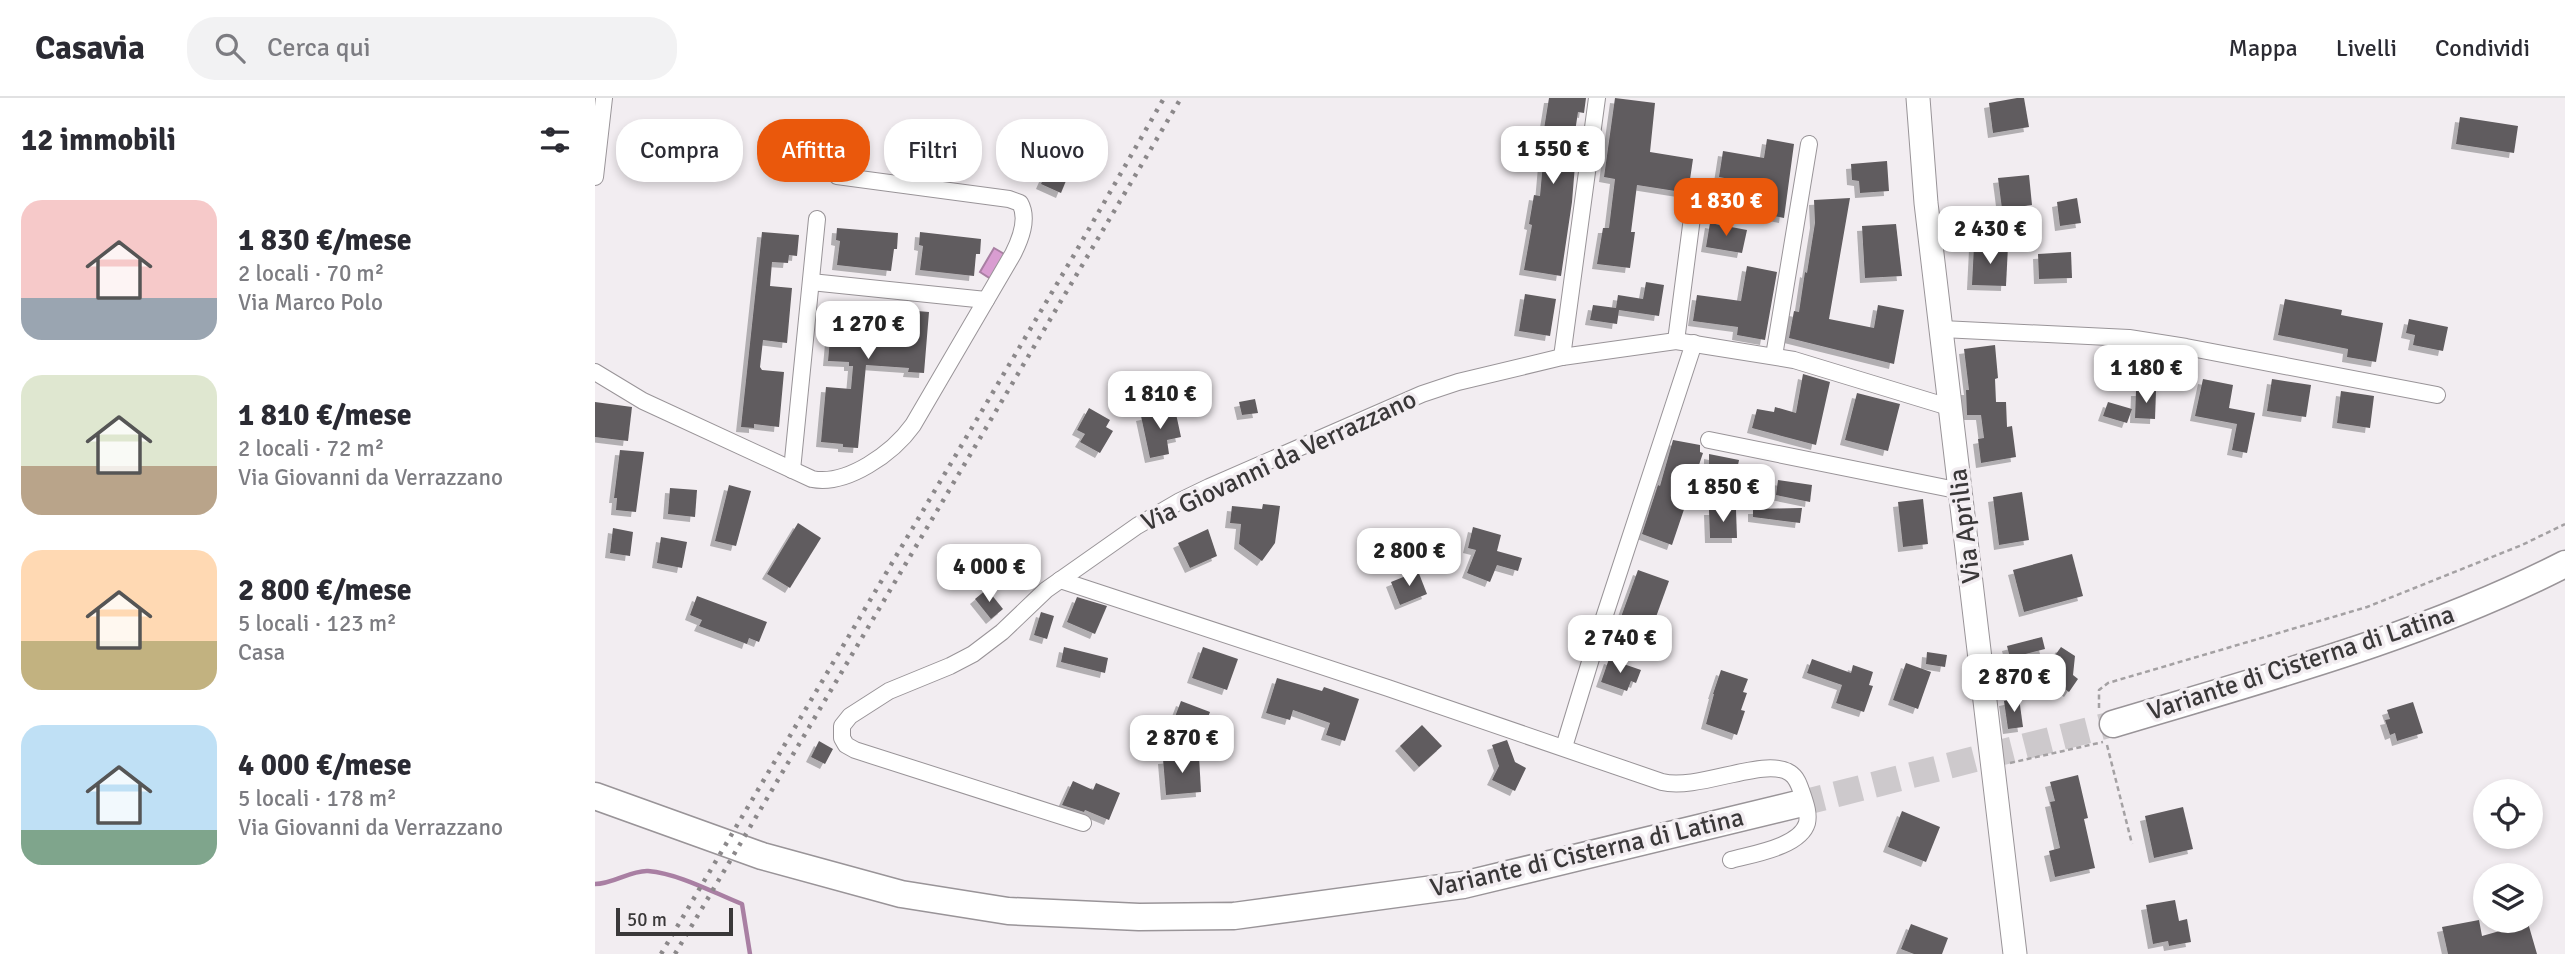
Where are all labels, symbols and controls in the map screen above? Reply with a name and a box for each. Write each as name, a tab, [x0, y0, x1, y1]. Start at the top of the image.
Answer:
search box	[187, 17, 677, 80]
text: Casavia	[35, 28, 145, 69]
icon: search	[211, 29, 249, 67]
text: Cerca qui	[267, 32, 371, 64]
text: Mappa	[2229, 33, 2298, 63]
text: Livelli	[2336, 33, 2397, 63]
text: Condividi	[2435, 33, 2530, 63]
chip: Compra	[616, 119, 743, 182]
chip: Affitta	[757, 119, 870, 182]
chip: Filtri	[884, 119, 982, 182]
chip: Nuovo	[996, 119, 1108, 182]
icon: filters	[536, 121, 574, 159]
text: 12 immobili	[21, 122, 176, 159]
pin: 1 550 €	[1488, 126, 1618, 186]
text: 1 550 €	[1517, 134, 1589, 163]
pin: 1 830 €	[1661, 178, 1791, 238]
text: 1 830 €	[1690, 186, 1762, 215]
pin: 2 430 €	[1925, 206, 2055, 266]
text: 2 430 €	[1954, 214, 2026, 243]
text: 1 830 €/mese	[238, 222, 412, 259]
icon: home	[77, 228, 161, 312]
text: 2 locali · 70 m²	[238, 259, 384, 288]
text: Via Marco Polo	[238, 288, 383, 317]
pin: 1 270 €	[803, 302, 933, 361]
text: 1 270 €	[832, 309, 904, 338]
pin: 1 180 €	[2081, 345, 2211, 405]
text: 1 180 €	[2110, 353, 2182, 382]
pin: 1 810 €	[1095, 372, 1225, 431]
text: 1 810 €	[1124, 379, 1196, 408]
street label: Via Giovanni da Verrazzano	[1136, 383, 1422, 539]
text: 1 810 €/mese	[238, 397, 412, 434]
icon: home	[77, 403, 161, 487]
text: 2 locali · 72 m²	[238, 434, 384, 463]
text: Via Giovanni da Verrazzano	[238, 463, 503, 492]
pin: 1 850 €	[1658, 464, 1788, 524]
street label: Via Aprilia	[1942, 467, 1988, 585]
text: 1 850 €	[1687, 472, 1759, 501]
pin: 2 800 €	[1344, 528, 1474, 588]
text: 2 800 €	[1373, 536, 1445, 565]
pin: 4 000 €	[924, 545, 1054, 604]
text: 4 000 €	[953, 552, 1025, 581]
text: 2 800 €/mese	[238, 572, 412, 609]
icon: home	[77, 578, 161, 662]
street label: Variante di Cisterna di Latina	[2144, 598, 2458, 728]
text: 5 locali · 123 m²	[238, 609, 397, 638]
pin: 2 740 €	[1555, 616, 1685, 675]
text: 2 740 €	[1584, 623, 1656, 652]
text: Casa	[238, 638, 285, 667]
pin: 2 870 €	[1949, 654, 2079, 714]
text: 2 870 €	[1978, 662, 2050, 691]
pin: 2 870 €	[1117, 716, 1247, 775]
text: 2 870 €	[1146, 723, 1218, 752]
text: 4 000 €/mese	[238, 747, 412, 784]
icon: home	[77, 753, 161, 837]
map controls	[2473, 779, 2543, 933]
button: locate	[2473, 779, 2543, 849]
text: 5 locali · 178 m²	[238, 784, 397, 813]
street label: Variante di Cisterna di Latina	[1427, 801, 1747, 905]
text: Via Giovanni da Verrazzano	[238, 813, 503, 842]
button: layers	[2473, 863, 2543, 933]
scale bar	[616, 905, 733, 937]
text: 50 m	[627, 908, 667, 932]

